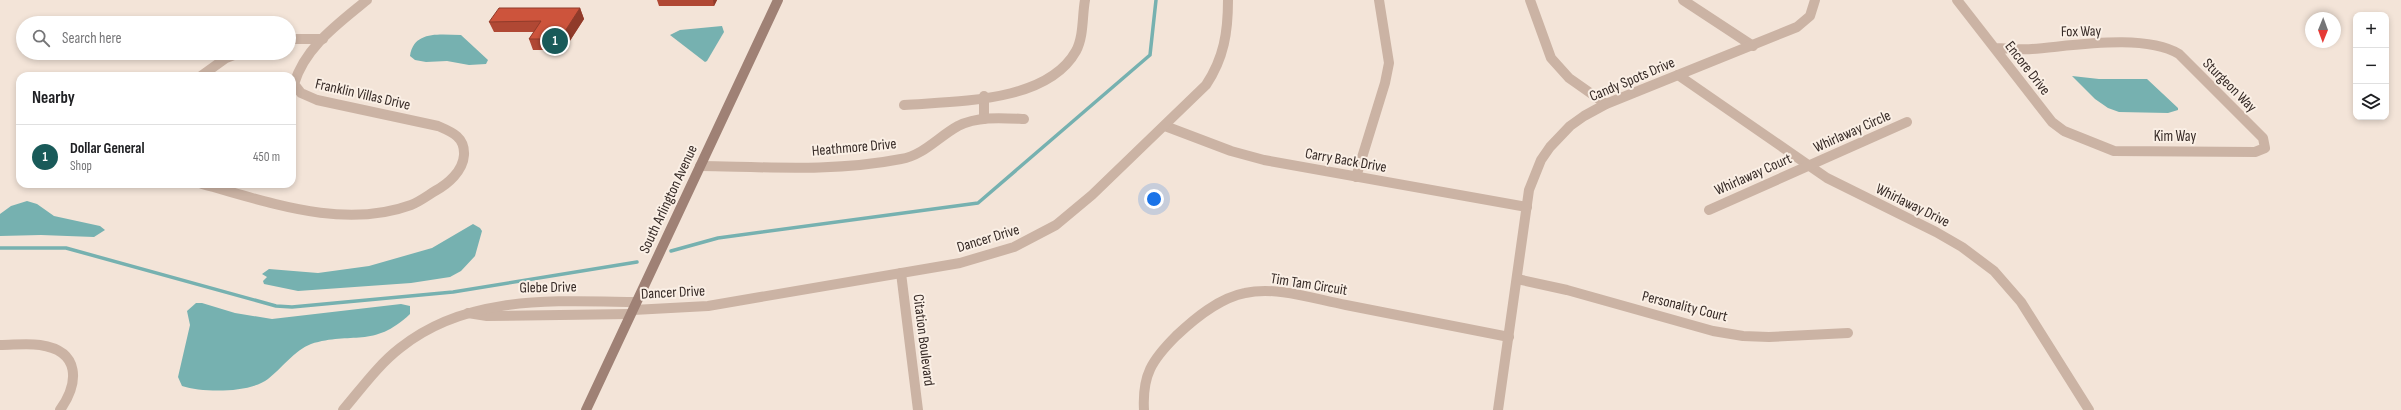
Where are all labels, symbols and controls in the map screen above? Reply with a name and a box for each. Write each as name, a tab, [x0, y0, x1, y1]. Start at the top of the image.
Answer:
north arrow	[2305, 12, 2341, 48]
map controls	[2353, 12, 2389, 120]
button: +	[2353, 12, 2389, 48]
search box	[16, 16, 296, 60]
street label: Fox Way	[2061, 22, 2102, 41]
pin: 1	[542, 26, 568, 56]
icon: search	[30, 27, 52, 49]
text: Search here	[62, 29, 122, 48]
street label: Encore Drive	[2001, 37, 2055, 99]
button: −	[2353, 48, 2389, 84]
street label: Candy Spots Drive	[1587, 53, 1678, 106]
street label: Sturgeon Way	[2199, 54, 2261, 117]
street label: Franklin Villas Drive	[313, 74, 412, 115]
button: layers	[2353, 84, 2389, 120]
text: Nearby	[32, 88, 75, 108]
street label: Whirlaway Circle	[1811, 106, 1894, 157]
street label: Kim Way	[2154, 127, 2196, 146]
street label: Heathmore Drive	[811, 134, 897, 161]
text: Dollar General	[70, 139, 145, 158]
street label: South Arlington Avenue	[635, 142, 702, 257]
street label: Carry Back Drive	[1304, 144, 1388, 177]
text: 1	[42, 149, 48, 165]
text: 450 m	[253, 149, 280, 165]
street label: Whirlaway Court	[1712, 149, 1795, 200]
text: Shop	[70, 158, 92, 174]
street label: Whirlaway Drive	[1873, 179, 1953, 232]
your location	[1144, 189, 1164, 209]
street label: Dancer Drive	[955, 220, 1022, 257]
street label: Tim Tam Circuit	[1269, 269, 1349, 300]
street label: Glebe Drive	[519, 278, 577, 297]
street label: Dancer Drive	[640, 281, 706, 304]
street label: Personality Court	[1640, 287, 1730, 326]
street label: Citation Boulevard	[908, 293, 939, 387]

